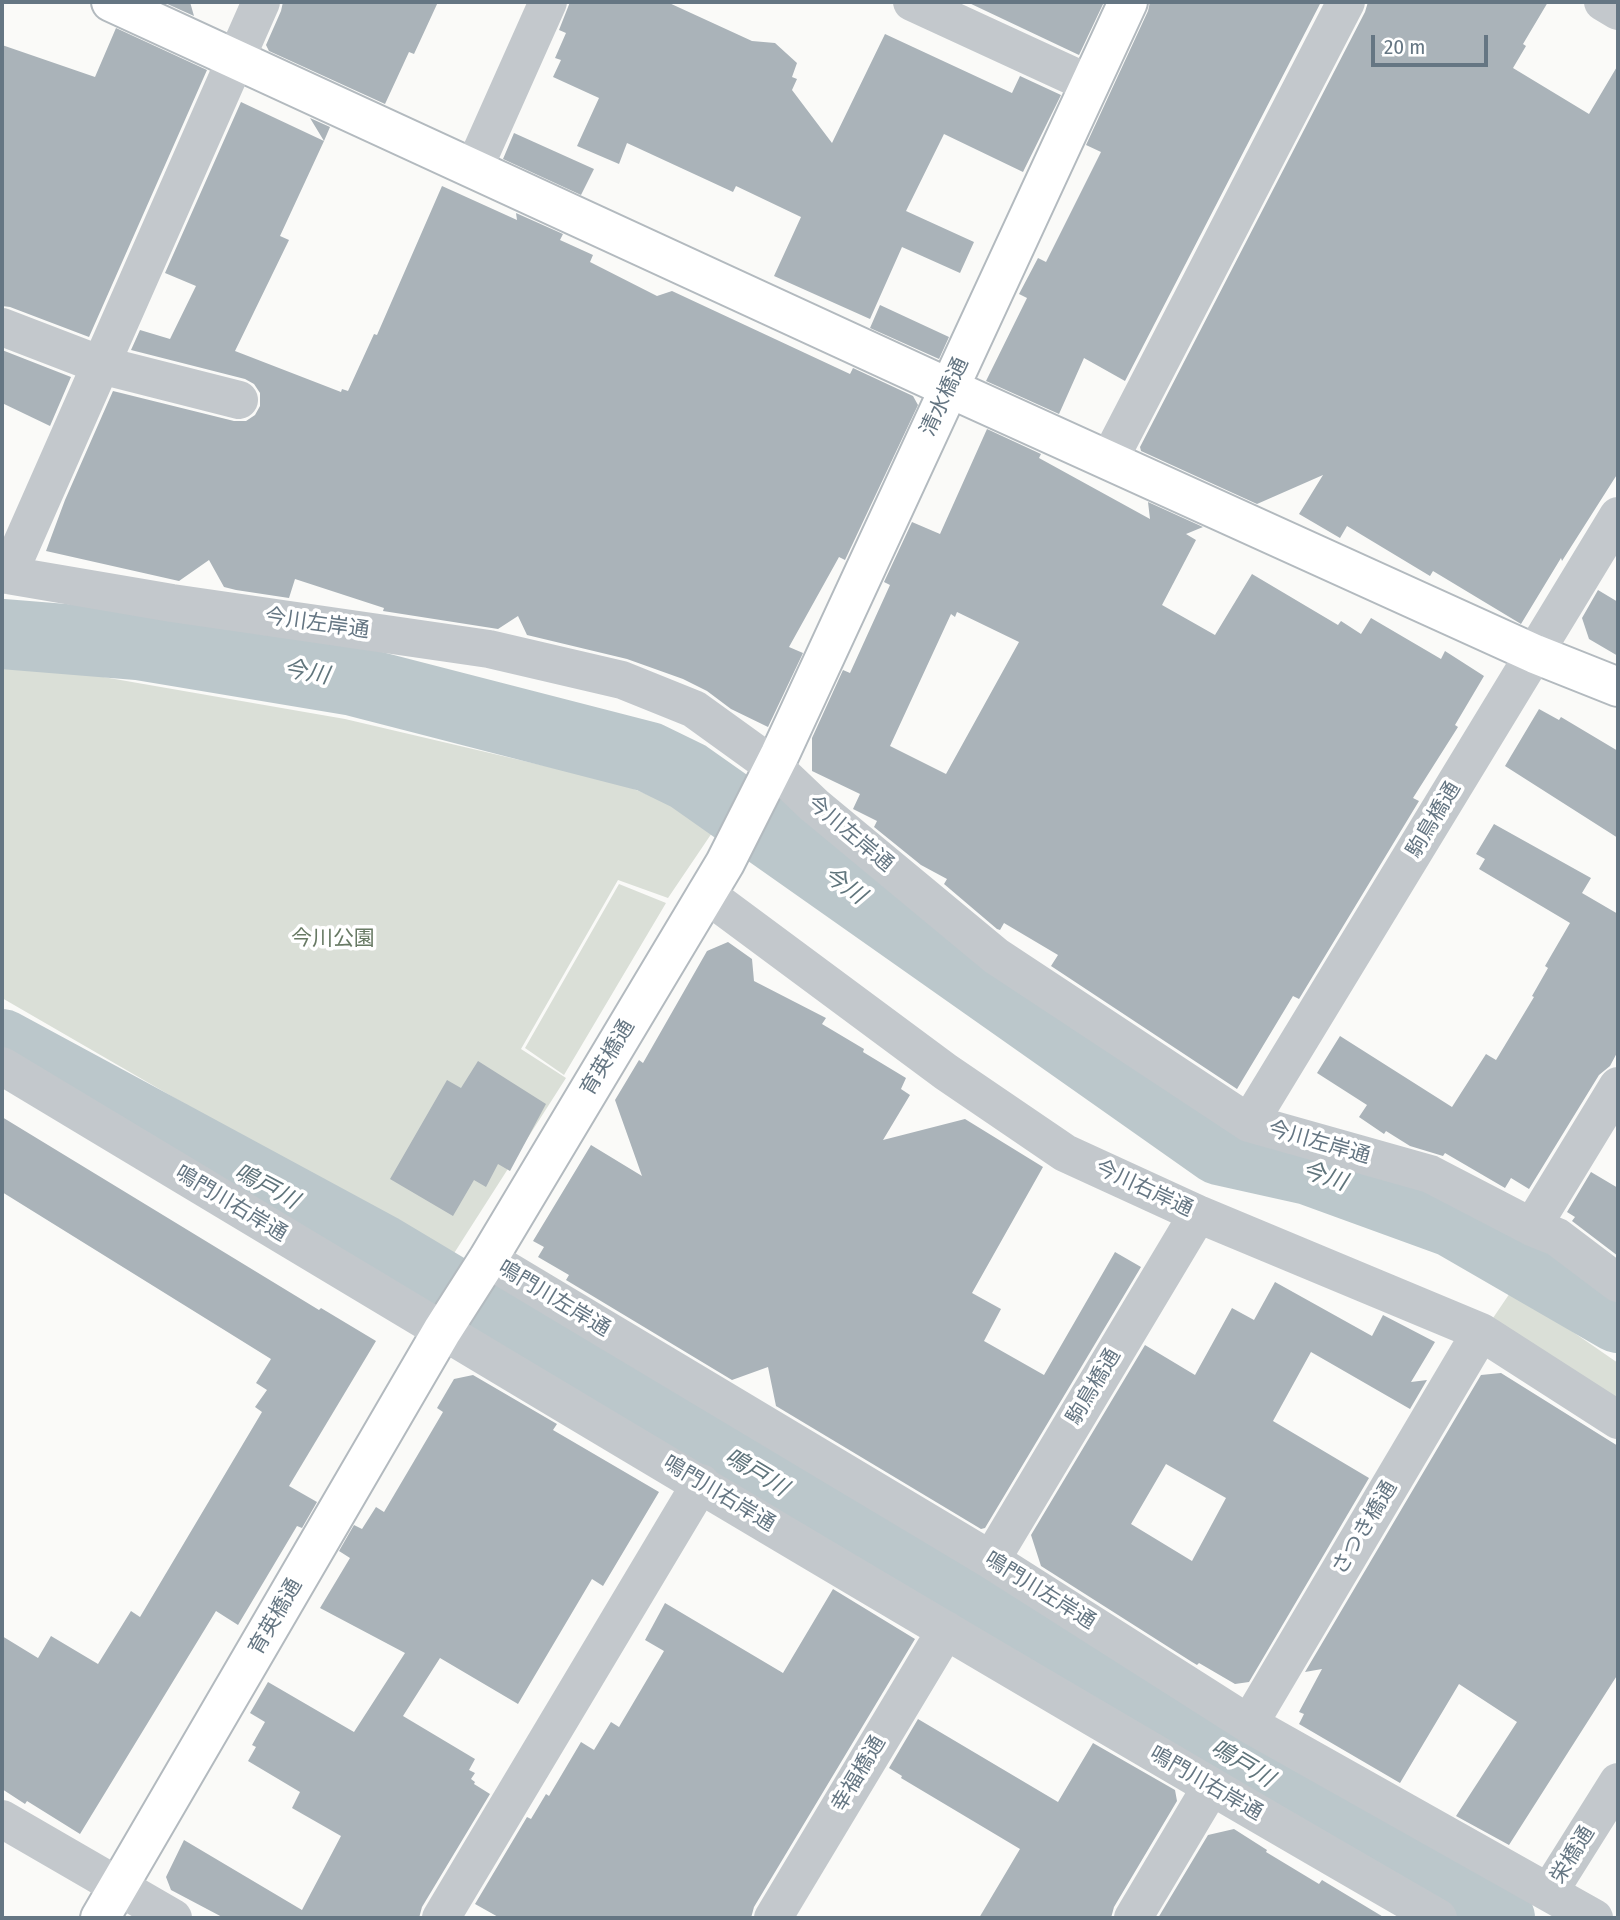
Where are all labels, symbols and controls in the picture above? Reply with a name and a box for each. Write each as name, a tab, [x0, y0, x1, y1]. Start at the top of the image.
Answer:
scale bar	[1375, 21, 1492, 65]
text: 20 m	[1384, 34, 1425, 60]
street label: 清水橋通	[916, 354, 974, 440]
street label: 今川左岸通	[263, 604, 371, 644]
water label: 今川	[281, 655, 331, 691]
street label: 駒鳥橋通	[1402, 778, 1466, 862]
street label: 今川左岸通	[802, 791, 898, 877]
water label: 今川	[817, 862, 871, 910]
park label: 今川公園	[291, 926, 375, 952]
street label: 育英橋通	[576, 1016, 640, 1100]
street label: 今川左岸通	[1265, 1116, 1373, 1170]
street label: 今川右岸通	[1091, 1155, 1197, 1223]
water label: 今川	[1298, 1157, 1350, 1197]
water label: 鳴戸川	[229, 1159, 303, 1215]
street label: 鳴門川右岸通	[171, 1161, 291, 1247]
street label: 鳴門川左岸通	[494, 1256, 614, 1342]
street label: 駒鳥橋通	[1062, 1345, 1126, 1429]
water label: 鳴戸川	[719, 1443, 793, 1503]
street label: 鳴門川右岸通	[659, 1451, 779, 1537]
street label: さつき橋通	[1327, 1477, 1403, 1579]
street label: 鳴門川左岸通	[980, 1547, 1100, 1635]
street label: 育英橋通	[244, 1574, 308, 1660]
street label: 幸福橋通	[827, 1732, 891, 1816]
water label: 鳴戸川	[1205, 1734, 1279, 1794]
street label: 鳴門川右岸通	[1145, 1742, 1267, 1826]
street label: 栄橋通	[1546, 1822, 1600, 1888]

